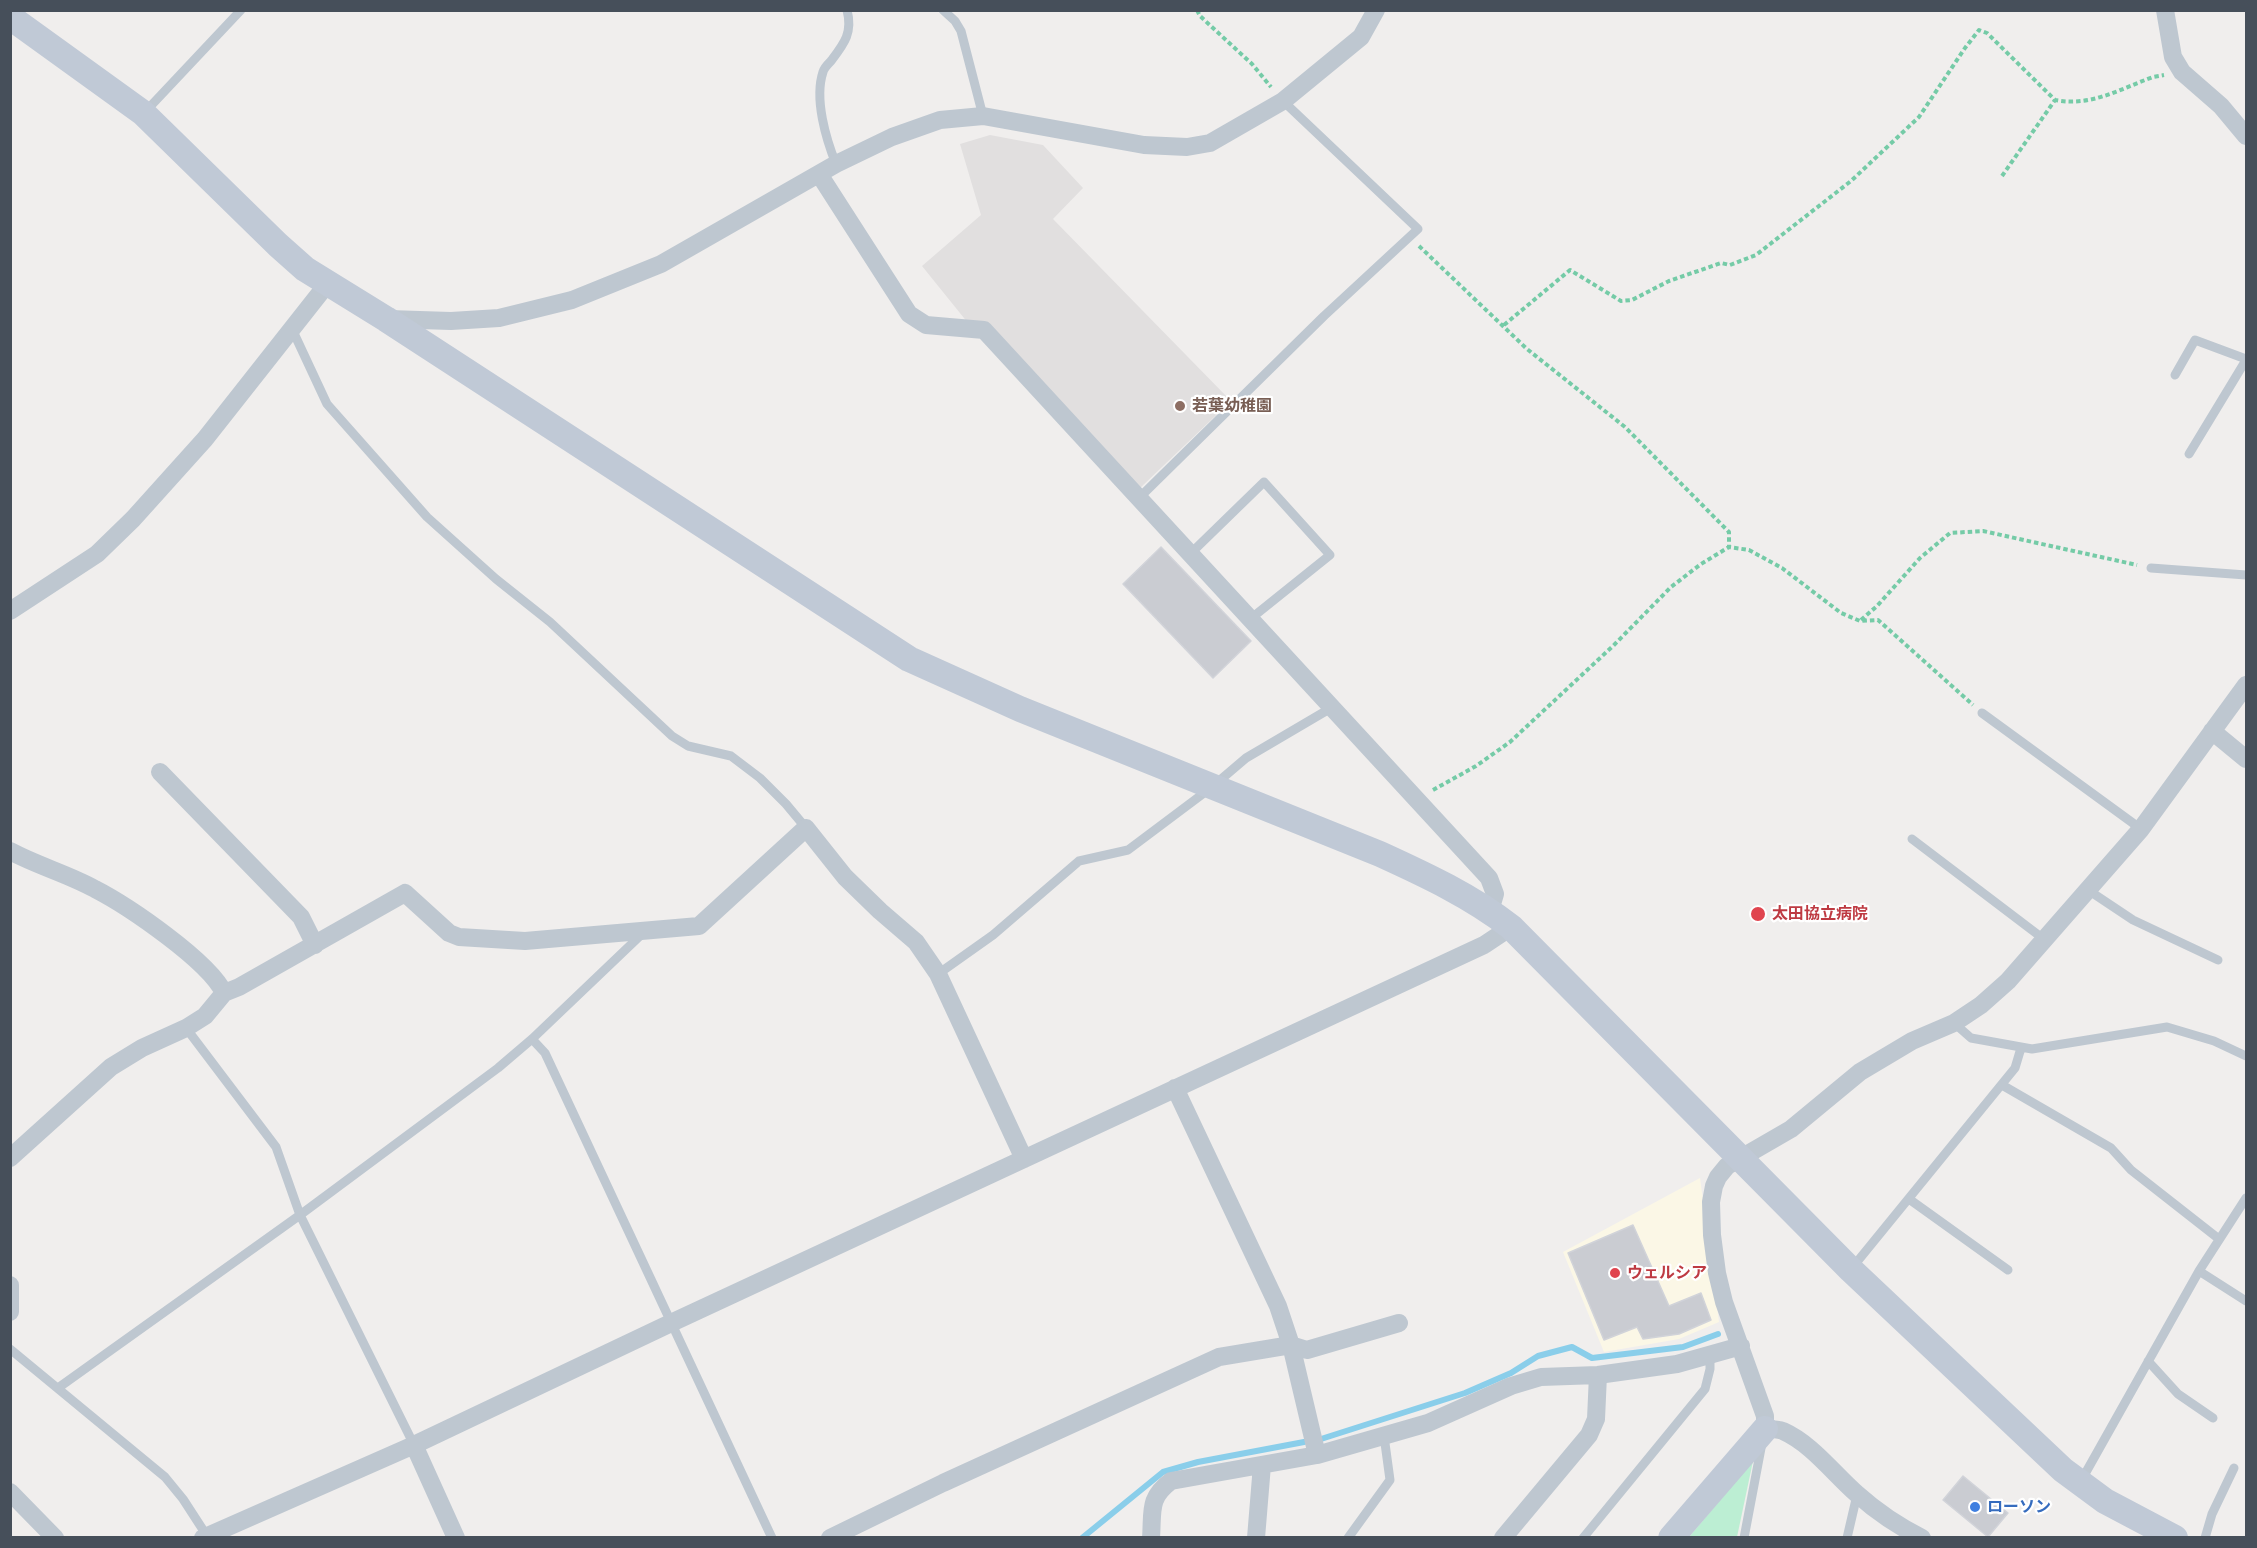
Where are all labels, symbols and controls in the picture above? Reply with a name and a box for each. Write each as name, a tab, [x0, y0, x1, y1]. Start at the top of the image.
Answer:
place label: 若葉幼稚園	[1192, 396, 1272, 416]
marker: 若葉幼稚園	[1173, 399, 1187, 413]
place label: 太田協立病院	[1772, 904, 1868, 924]
marker: 太田協立病院	[1749, 905, 1767, 923]
place label: ウェルシア	[1627, 1263, 1707, 1283]
marker: ウェルシア	[1608, 1266, 1622, 1280]
place label: ローソン	[1987, 1497, 2051, 1517]
marker: ローソン	[1968, 1500, 1982, 1514]

